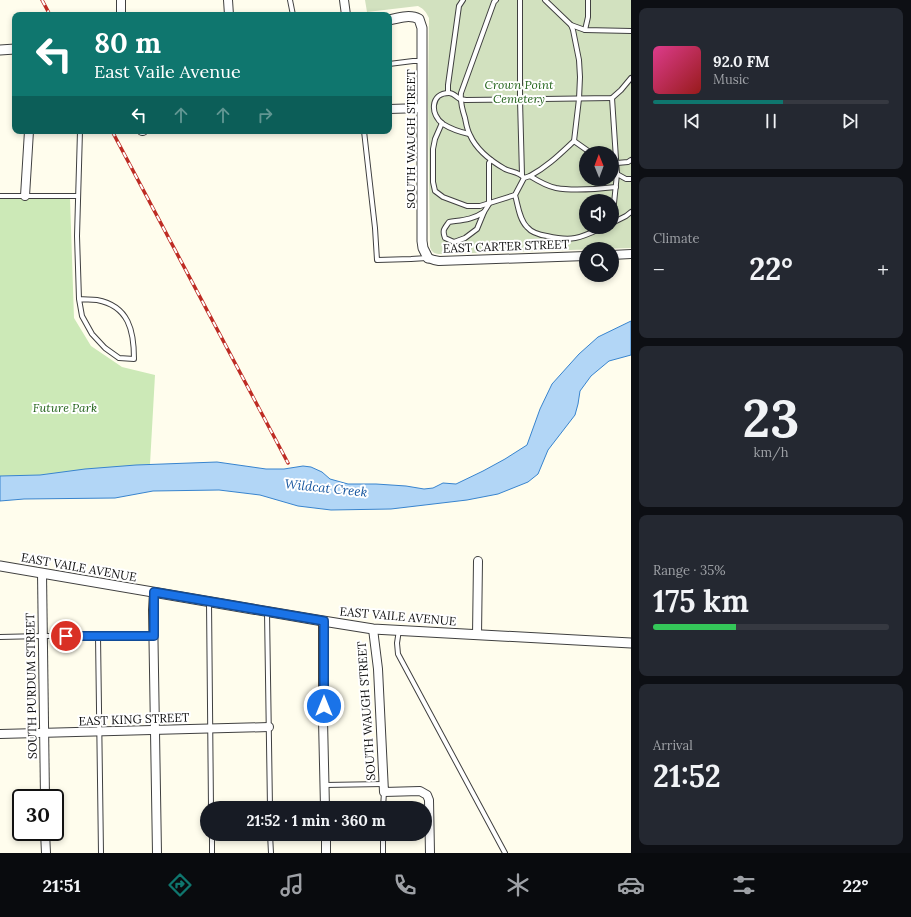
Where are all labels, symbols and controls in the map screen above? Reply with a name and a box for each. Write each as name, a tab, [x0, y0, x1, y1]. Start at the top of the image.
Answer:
text: 80 m	[94, 25, 161, 61]
icon: left	[28, 28, 80, 80]
text: 92.0 FM	[713, 52, 770, 71]
text: East Vaile Avenue	[94, 60, 241, 83]
street label: SOUTH WAUGH STREET	[403, 69, 418, 209]
text: Music	[713, 71, 749, 88]
park label: Crown Point Cemetery	[485, 77, 554, 106]
icon: left	[128, 104, 150, 126]
icon: ahead	[170, 104, 192, 126]
icon: ahead	[212, 104, 234, 126]
icon: right	[254, 104, 276, 126]
icon: previous	[681, 110, 703, 132]
icon: pause	[760, 110, 782, 132]
icon: next	[839, 110, 861, 132]
north arrow	[579, 146, 619, 186]
map controls	[579, 146, 619, 282]
button: sound	[579, 194, 619, 234]
text: Climate	[653, 230, 700, 247]
street label: EAST CARTER STREET	[443, 236, 570, 256]
button: search	[579, 242, 619, 282]
text: 22°	[749, 250, 793, 288]
text: −	[653, 255, 665, 283]
text: +	[877, 255, 889, 283]
text: 23	[743, 385, 799, 451]
park label: Future Park	[33, 400, 97, 415]
text: km/h	[753, 444, 789, 461]
water label: Wildcat Creek	[284, 475, 369, 501]
street label: EAST VAILE AVENUE	[20, 549, 138, 585]
text: Range · 35%	[653, 562, 726, 579]
text: 175 km	[653, 582, 749, 620]
street label: EAST VAILE AVENUE	[339, 603, 457, 629]
street label: SOUTH PURDUM STREET	[22, 613, 40, 759]
pin	[49, 619, 83, 653]
icon: arrive	[55, 625, 77, 647]
street label: SOUTH WAUGH STREET	[354, 641, 378, 781]
position arrow	[303, 685, 345, 727]
street label: EAST KING STREET	[78, 710, 190, 728]
text: Arrival	[653, 737, 693, 754]
text: 21:52	[653, 757, 721, 795]
speed limit sign: 30	[12, 789, 64, 841]
text: 21:52 · 1 min · 360 m	[246, 811, 386, 830]
icon: directions	[166, 871, 194, 899]
icon: music	[278, 871, 306, 899]
icon: phone	[391, 871, 419, 899]
icon: climate	[504, 871, 532, 899]
icon: car	[617, 871, 645, 899]
icon: filters	[730, 871, 758, 899]
text: 21:51	[42, 874, 81, 897]
text: 22°	[842, 874, 868, 897]

